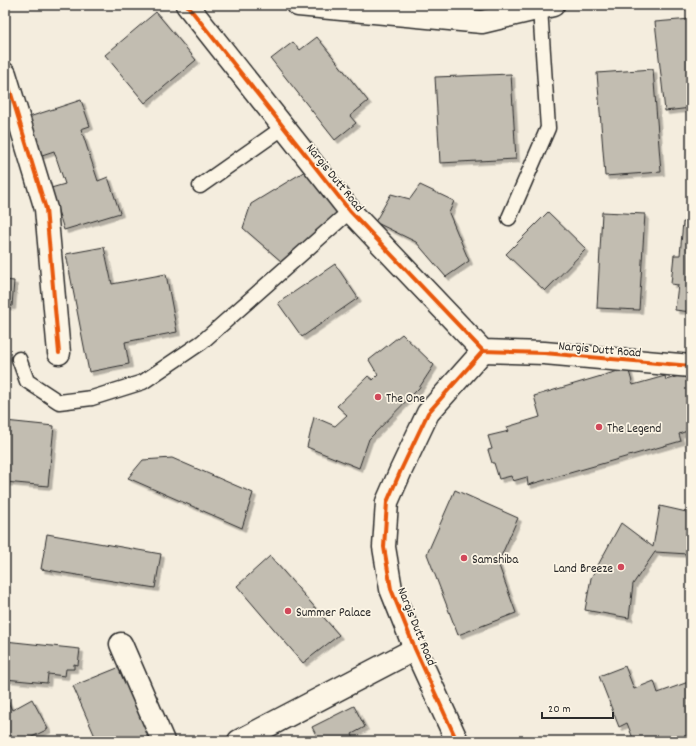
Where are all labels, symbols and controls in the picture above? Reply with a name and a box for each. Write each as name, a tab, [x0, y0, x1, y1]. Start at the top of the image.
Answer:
street label: Nargis Dutt Road	[301, 140, 368, 217]
street label: Nargis Dutt Road	[558, 337, 642, 364]
place label: The One	[386, 390, 425, 409]
marker: The One	[373, 392, 383, 402]
place label: The Legend	[607, 420, 661, 439]
marker: The Legend	[594, 422, 604, 432]
place label: Samshiba	[472, 551, 519, 570]
marker: Samshiba	[459, 553, 469, 563]
place label: Land Breeze	[553, 560, 613, 579]
marker: Land Breeze	[616, 562, 626, 572]
street label: Nargis Dutt Road	[391, 585, 440, 669]
place label: Summer Palace	[296, 604, 371, 623]
marker: Summer Palace	[283, 606, 293, 616]
scale bar	[542, 694, 613, 720]
text: 20 m	[548, 701, 571, 718]

